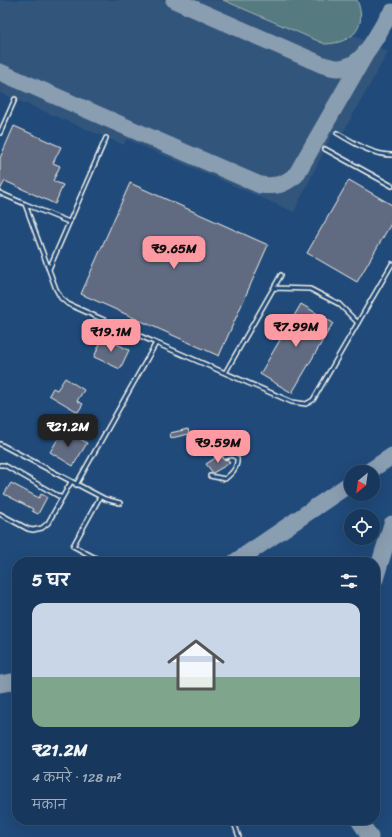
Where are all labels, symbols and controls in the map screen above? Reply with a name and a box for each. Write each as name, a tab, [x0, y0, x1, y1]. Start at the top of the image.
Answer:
pin: ₹9.65M	[141, 236, 207, 270]
text: ₹9.65M	[151, 237, 197, 260]
pin: ₹7.99M	[263, 314, 329, 348]
text: ₹7.99M	[273, 315, 319, 338]
pin: ₹19.1M	[78, 319, 144, 353]
text: ₹19.1M	[91, 320, 131, 343]
pin: ₹21.2M	[35, 414, 101, 448]
text: ₹21.2M	[47, 415, 89, 438]
pin: ₹9.59M	[185, 430, 251, 464]
text: ₹9.59M	[195, 431, 241, 454]
north arrow	[344, 465, 380, 501]
map controls	[344, 465, 380, 545]
button: locate	[344, 509, 380, 545]
text: 5 घर	[32, 565, 69, 595]
icon: filters	[338, 570, 360, 592]
icon: home	[160, 629, 232, 701]
text: ₹21.2M	[32, 735, 87, 765]
text: 4 कमरे · 128 m²	[32, 766, 122, 789]
text: मकान	[32, 793, 66, 816]

